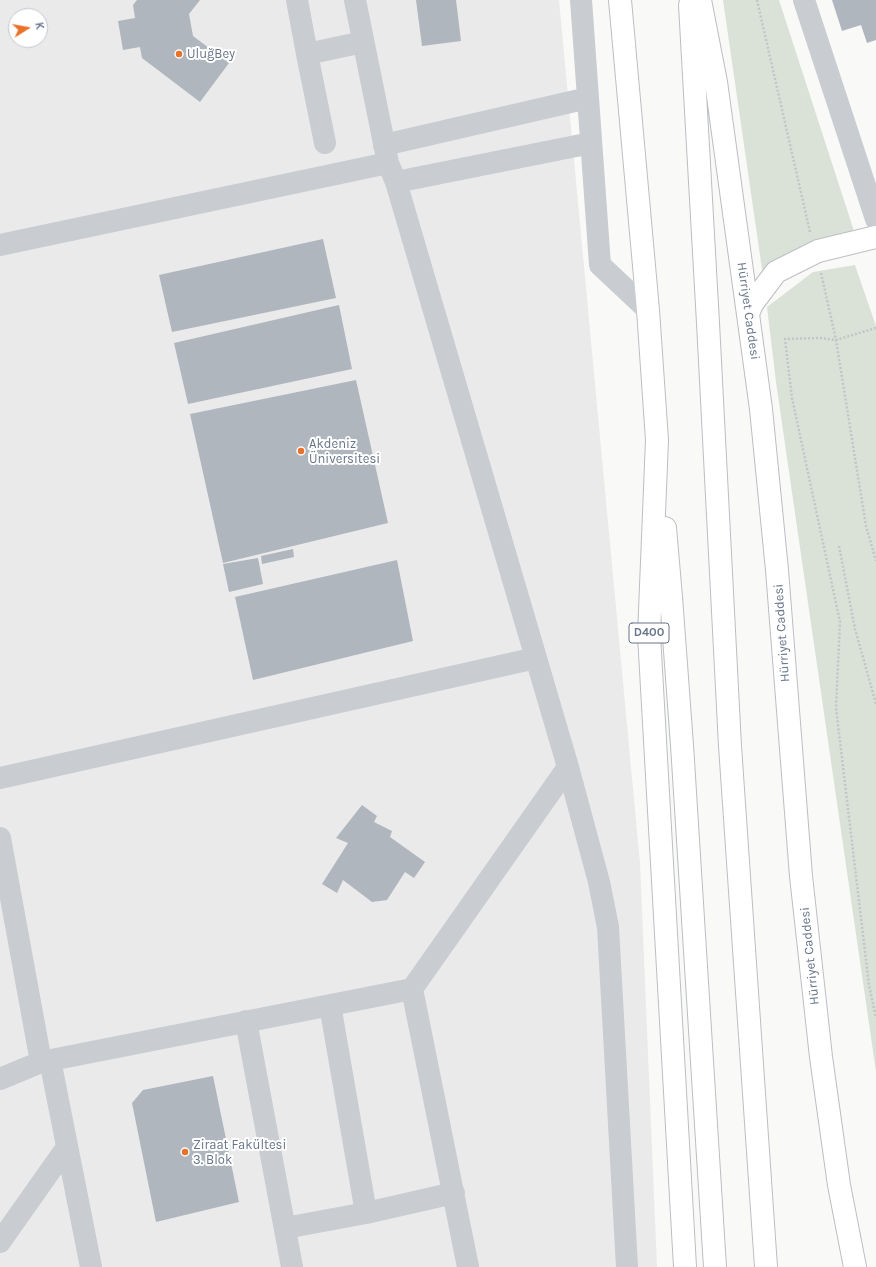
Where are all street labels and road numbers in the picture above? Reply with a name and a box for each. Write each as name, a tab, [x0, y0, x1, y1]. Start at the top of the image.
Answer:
street label: Hürriyet Caddesi	[733, 261, 763, 361]
street label: Hürriyet Caddesi	[771, 583, 793, 683]
road number: D400	[629, 623, 669, 643]
street label: Hürriyet Caddesi	[797, 906, 823, 1006]

